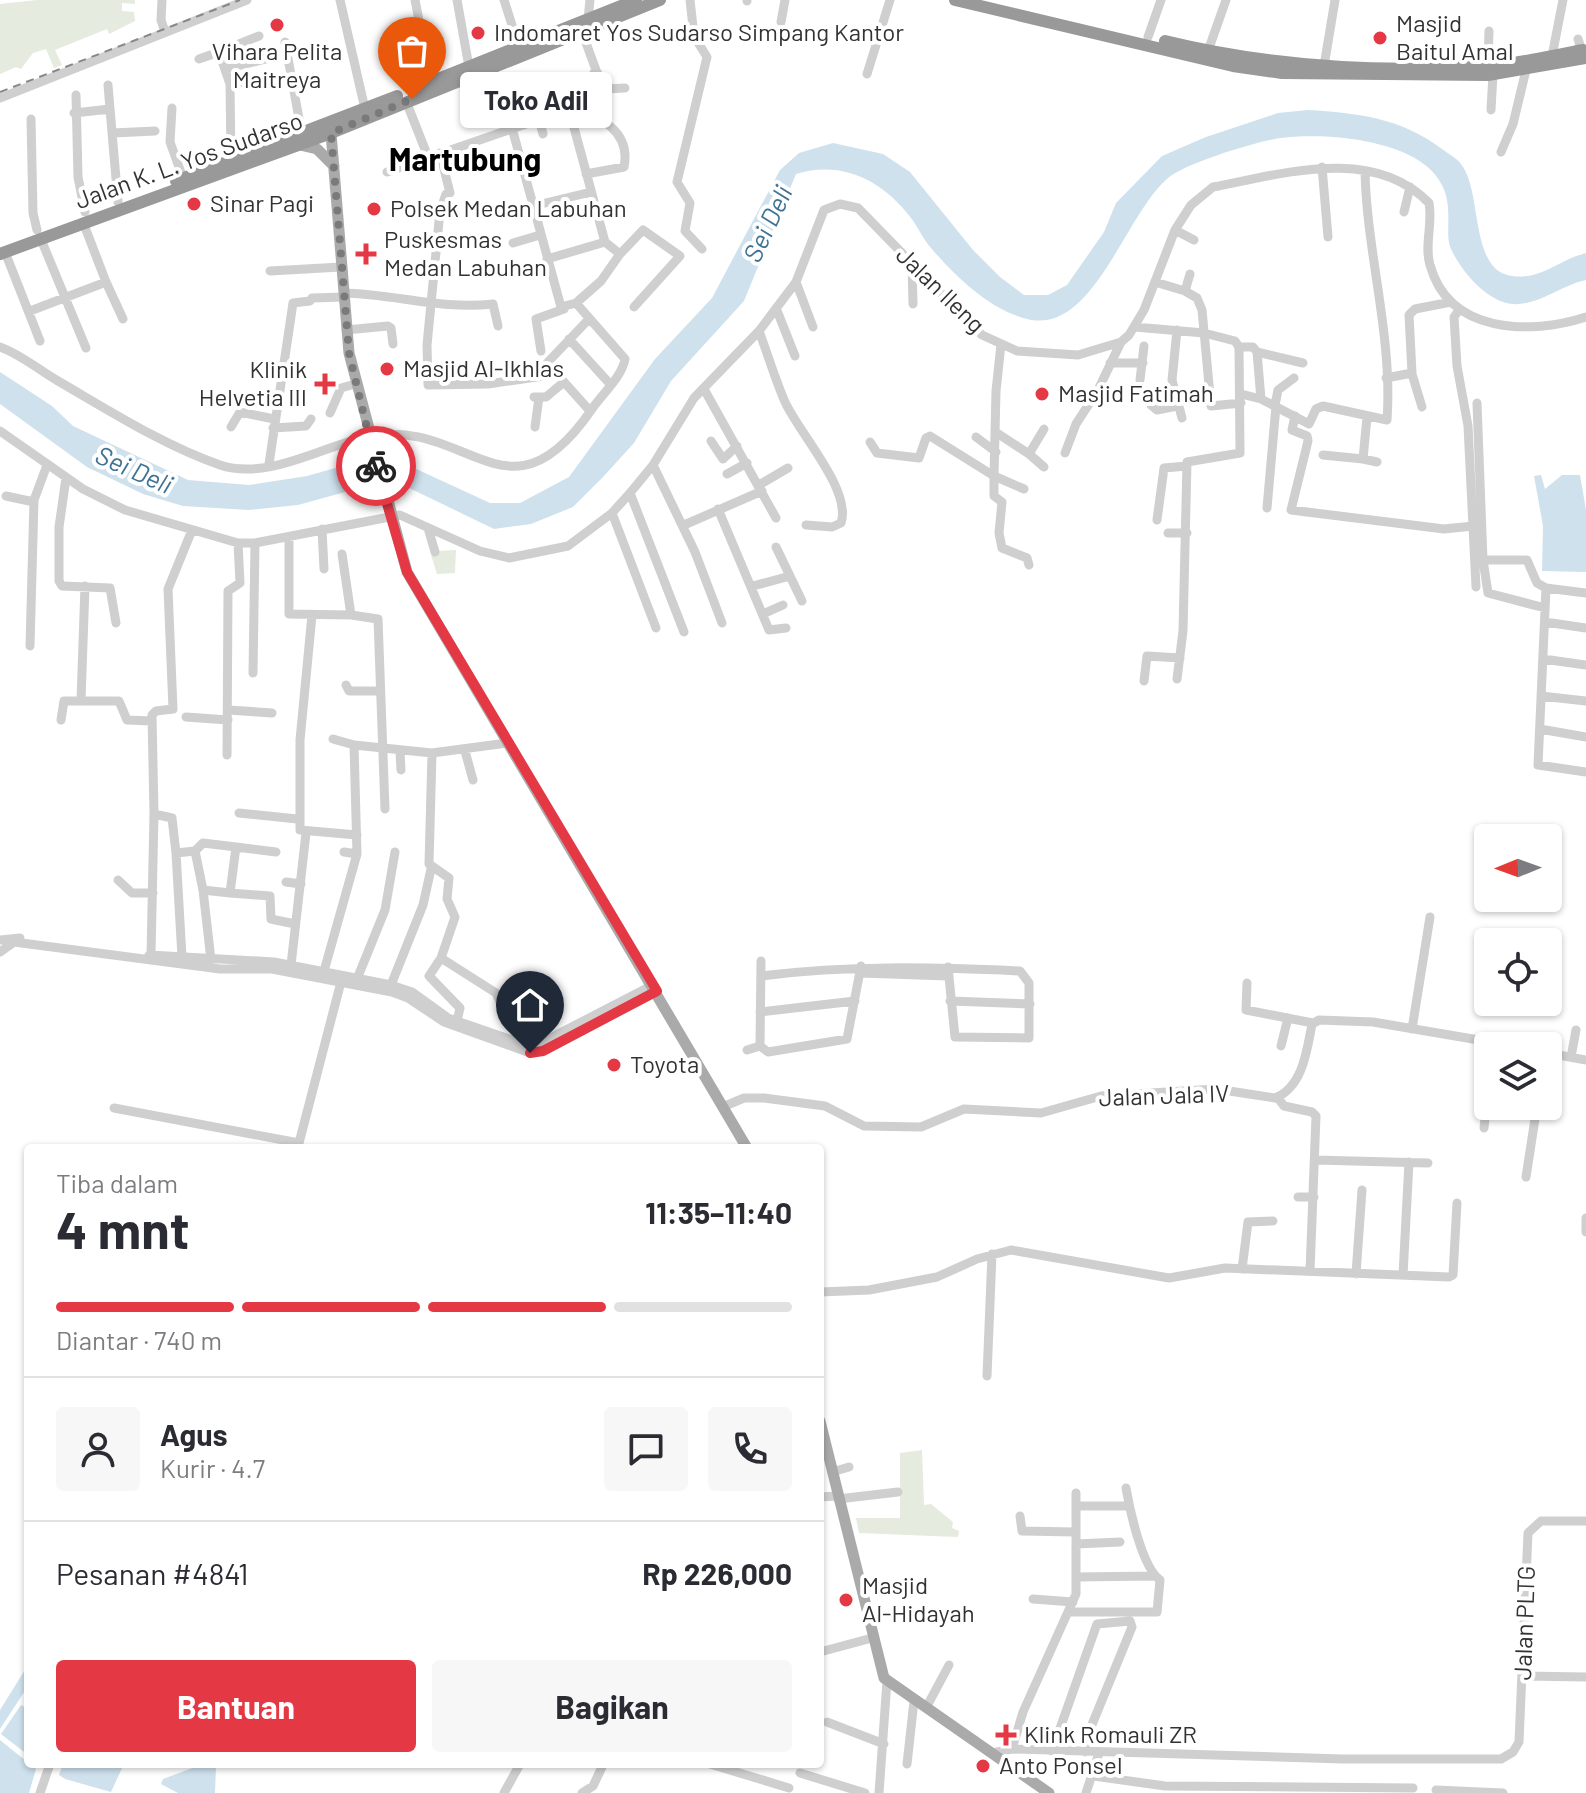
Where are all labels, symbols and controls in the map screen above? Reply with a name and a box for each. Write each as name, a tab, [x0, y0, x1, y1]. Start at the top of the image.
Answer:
place label: Masjid Baitul Amal	[1396, 8, 1513, 65]
marker: Vihara Pelita Maitreya	[268, 16, 286, 34]
pin	[378, 17, 446, 99]
place label: Indomaret Yos Sudarso Simpang Kantor	[494, 17, 904, 46]
marker: Indomaret Yos Sudarso Simpang Kantor	[469, 24, 487, 42]
icon: bag	[390, 29, 434, 73]
marker: Masjid Baitul Amal	[1371, 29, 1389, 47]
place label: Vihara Pelita Maitreya	[212, 36, 342, 93]
callout: Toko Adil	[460, 71, 612, 127]
text: Toko Adil	[484, 84, 588, 115]
street label: Jalan K. L. Yos Sudarso	[71, 105, 306, 214]
district label: Martubung	[389, 139, 541, 177]
water label: Sei Deli	[735, 180, 798, 267]
place label: Sinar Pagi	[210, 188, 314, 217]
place label: Polsek Medan Labuhan	[390, 193, 627, 222]
marker: Sinar Pagi	[185, 195, 203, 213]
marker: Polsek Medan Labuhan	[365, 200, 383, 218]
place label: Puskesmas Medan Labuhan	[384, 224, 547, 281]
street label: Jalan Ileng	[891, 240, 991, 338]
marker: Puskesmas Medan Labuhan	[355, 243, 377, 265]
place label: Masjid Al-Ikhlas	[403, 353, 564, 382]
place label: Klinik Helvetia III	[199, 354, 307, 411]
marker: Masjid Al-Ikhlas	[378, 360, 396, 378]
marker: Klinik Helvetia III	[314, 373, 336, 395]
place label: Masjid Fatimah	[1058, 378, 1214, 407]
marker: Masjid Fatimah	[1033, 385, 1051, 403]
courier	[336, 426, 416, 506]
water label: Sei Deli	[91, 438, 178, 499]
icon: bike	[354, 444, 398, 488]
north arrow	[1474, 824, 1562, 912]
map controls	[1474, 824, 1562, 1120]
button: locate	[1474, 928, 1562, 1016]
pin	[496, 971, 564, 1053]
icon: home	[508, 983, 552, 1027]
button: layers	[1474, 1032, 1562, 1120]
place label: Toyota	[630, 1049, 699, 1078]
marker: Toyota	[605, 1056, 623, 1074]
street label: Jalan Jala IV	[1098, 1078, 1230, 1111]
text: Tiba dalam	[56, 1167, 178, 1198]
text: 11:35–11:40	[645, 1194, 792, 1230]
text: 4 mnt	[56, 1197, 189, 1259]
text: Diantar · 740 m	[56, 1324, 222, 1355]
button: person	[56, 1407, 140, 1491]
button: chat	[604, 1407, 688, 1491]
button: phone	[708, 1407, 792, 1491]
text: Agus	[160, 1416, 228, 1452]
text: Kurir · 4.7	[160, 1452, 265, 1483]
text: Pesanan #4841	[56, 1555, 249, 1591]
text: Rp 226,000	[642, 1555, 792, 1591]
street label: Jalan PLTG	[1507, 1565, 1540, 1681]
place label: Masjid Al-Hidayah	[862, 1570, 975, 1627]
marker: Masjid Al-Hidayah	[837, 1591, 855, 1609]
button: Bantuan	[56, 1660, 416, 1752]
button: Bagikan	[432, 1660, 792, 1752]
place label: Klink Romauli ZR	[1024, 1719, 1197, 1748]
marker: Klink Romauli ZR	[995, 1724, 1017, 1746]
place label: Anto Ponsel	[999, 1750, 1122, 1779]
marker: Anto Ponsel	[974, 1757, 992, 1775]

